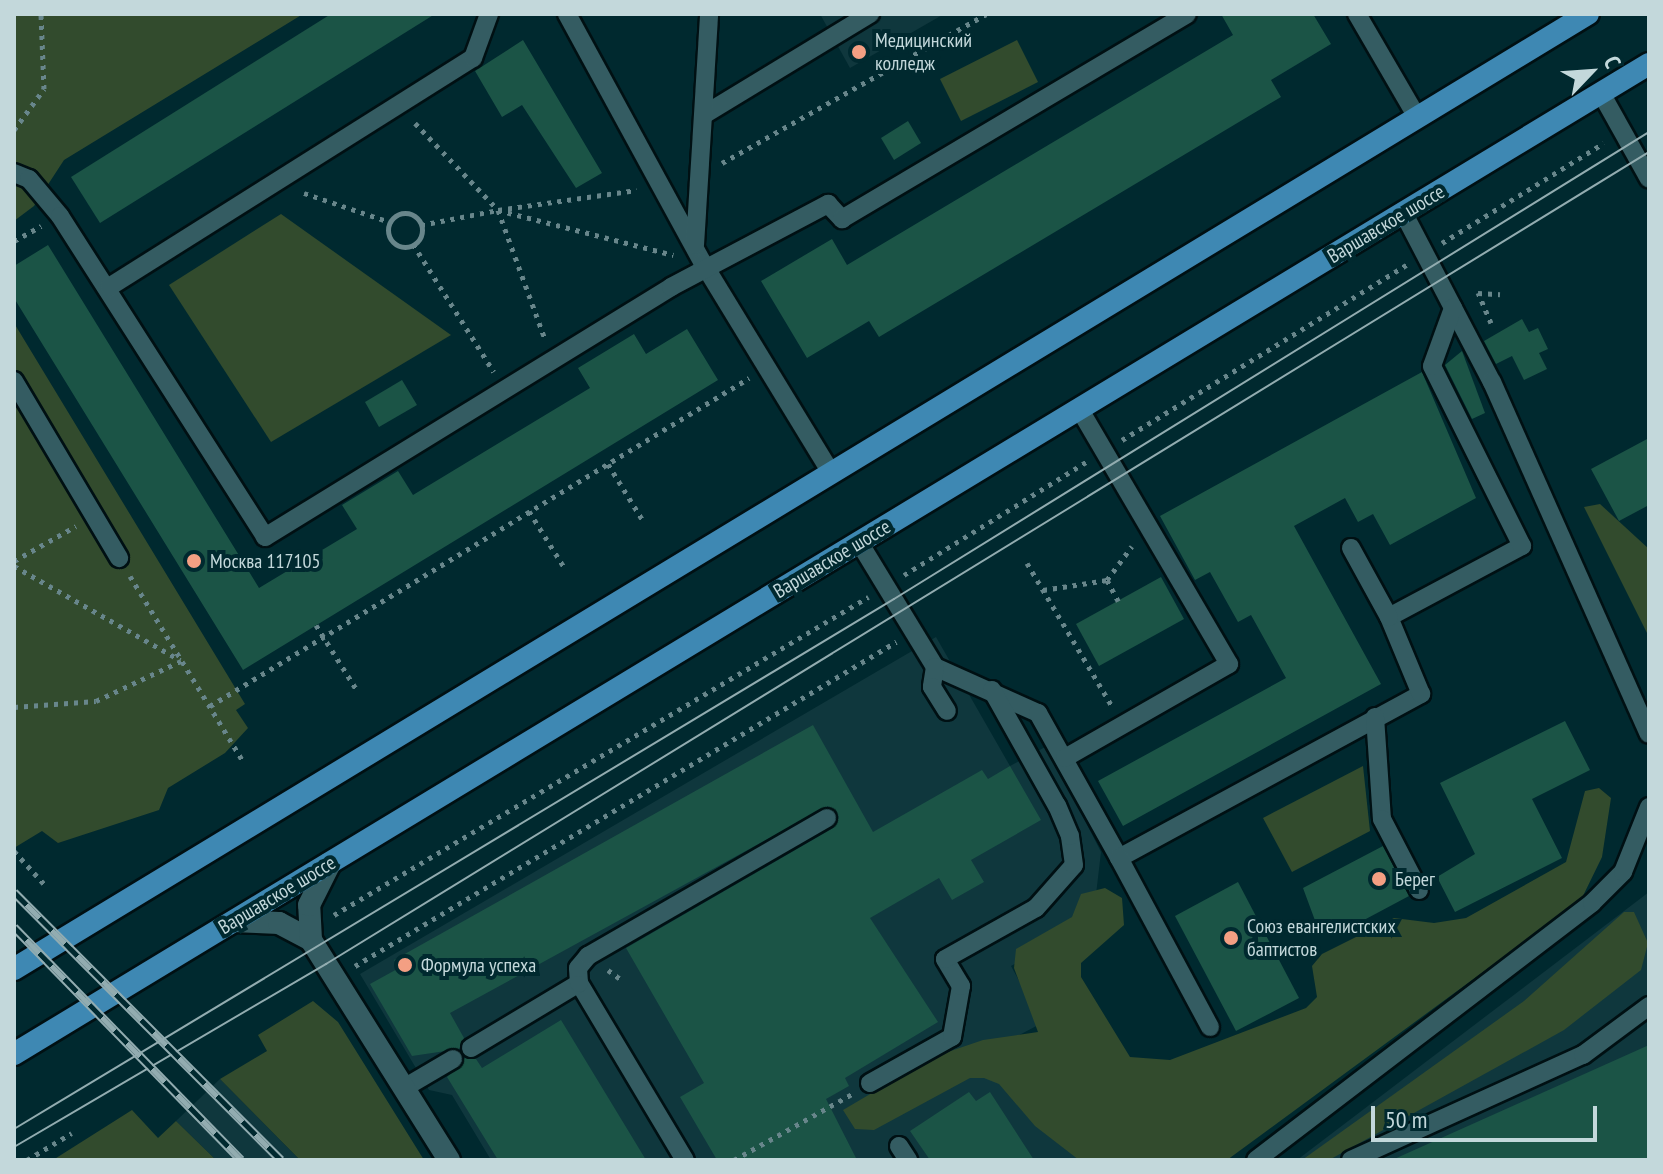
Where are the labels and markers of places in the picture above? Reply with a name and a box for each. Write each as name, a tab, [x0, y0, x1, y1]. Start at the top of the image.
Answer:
place label: Медицинский колледж	[875, 28, 972, 75]
marker: Медицинский колледж	[850, 43, 868, 61]
place label: Москва 117105	[210, 549, 321, 573]
marker: Москва 117105	[185, 552, 203, 570]
place label: Берег	[1395, 867, 1435, 891]
marker: Берег	[1370, 870, 1388, 888]
place label: Союз евангелистских баптистов	[1247, 914, 1396, 961]
marker: Союз евангелистских баптистов	[1222, 929, 1240, 947]
place label: Формула успеха	[421, 953, 536, 977]
marker: Формула успеха	[396, 956, 414, 974]

